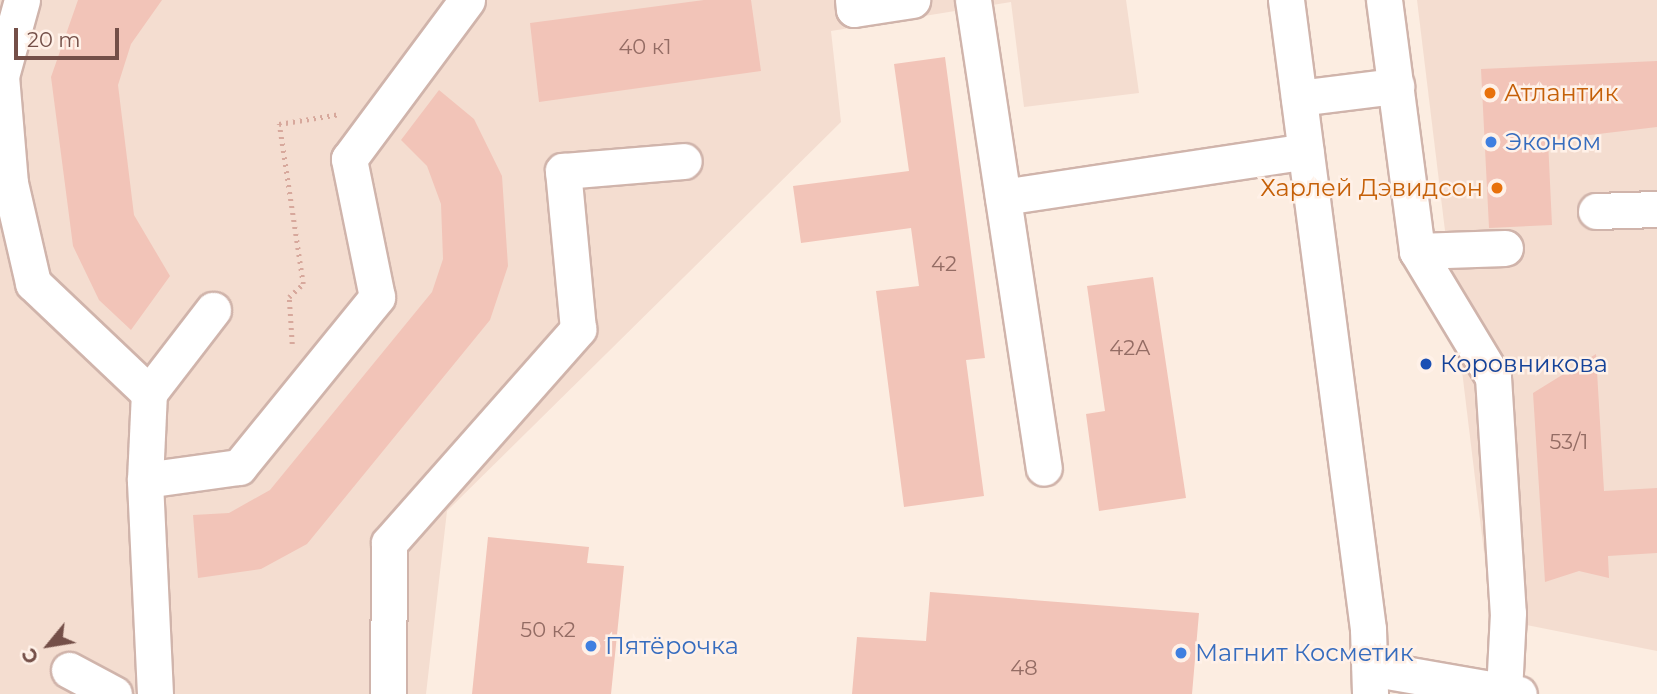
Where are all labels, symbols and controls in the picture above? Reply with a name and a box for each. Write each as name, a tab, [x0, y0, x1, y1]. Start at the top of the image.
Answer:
scale bar	[18, 14, 122, 58]
text: 20 m	[27, 27, 81, 52]
house number: 40 к1	[618, 34, 672, 60]
place label: Атлантик	[1504, 79, 1619, 107]
marker: Атлантик	[1482, 85, 1498, 101]
place label: Эконом	[1505, 128, 1601, 156]
marker: Эконом	[1483, 134, 1499, 150]
place label: Харлей Дэвидсон	[1260, 174, 1483, 202]
marker: Харлей Дэвидсон	[1489, 180, 1505, 196]
house number: 42	[931, 251, 957, 277]
house number: 42А	[1109, 335, 1151, 361]
place label: Коровникова	[1440, 350, 1608, 378]
marker: Коровникова	[1418, 356, 1434, 372]
house number: 53/1	[1550, 429, 1588, 455]
north arrow	[14, 610, 84, 680]
house number: 50 к2	[520, 617, 576, 643]
place label: Пятёрочка	[605, 632, 739, 660]
marker: Пятёрочка	[583, 638, 599, 654]
place label: Магнит Косметик	[1195, 639, 1414, 667]
text: С	[17, 644, 44, 667]
marker: Магнит Косметик	[1173, 645, 1189, 661]
house number: 48	[1010, 655, 1038, 681]

